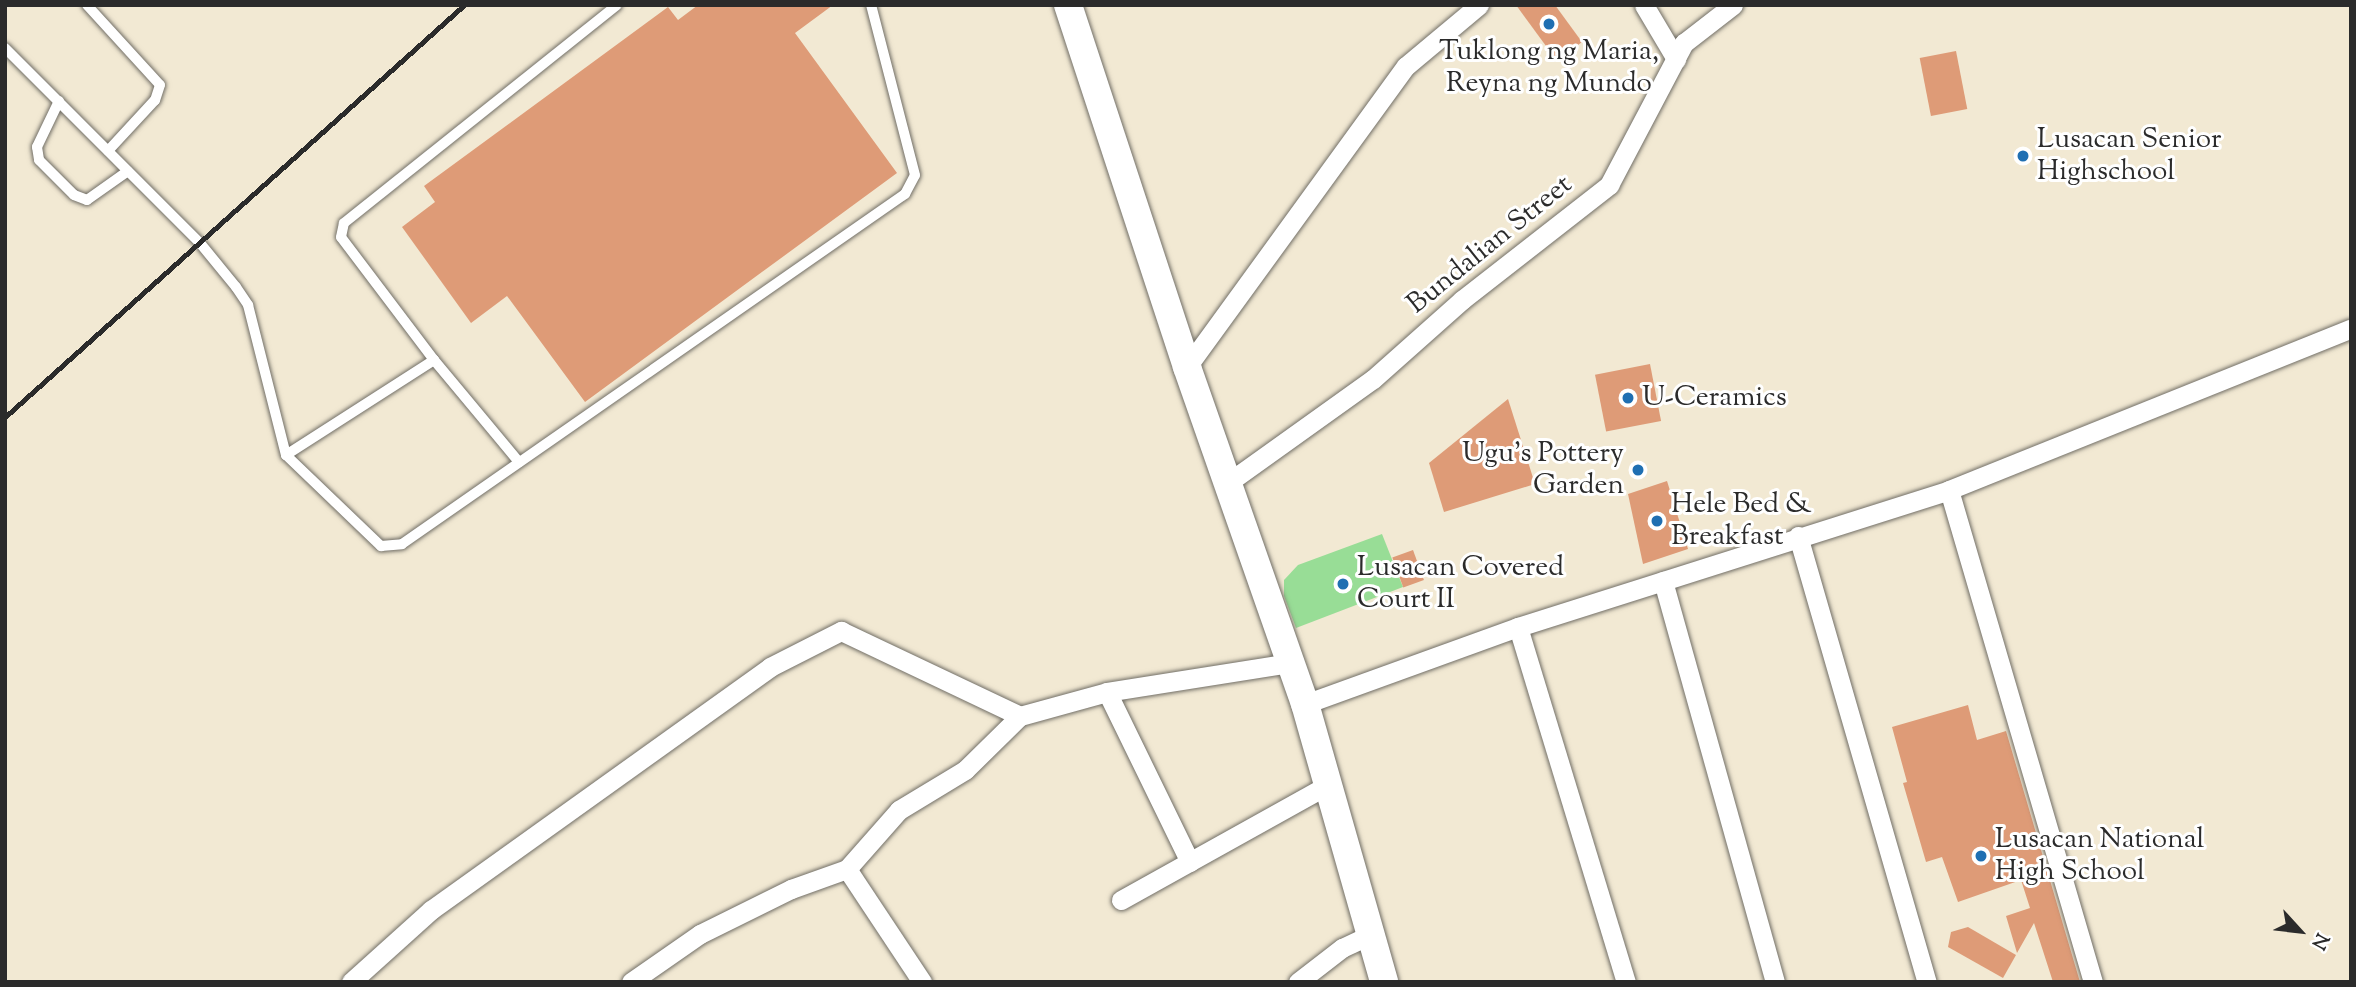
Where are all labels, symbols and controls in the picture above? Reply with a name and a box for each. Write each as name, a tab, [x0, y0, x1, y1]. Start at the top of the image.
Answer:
marker: Tuklong ng Maria, Reyna ng Mundo	[1541, 16, 1557, 32]
place label: Tuklong ng Maria, Reyna ng Mundo	[1439, 35, 1659, 101]
place label: Lusacan Senior Highschool	[2037, 123, 2222, 189]
marker: Lusacan Senior Highschool	[2015, 148, 2031, 164]
street label: Bundalian Street	[1401, 168, 1579, 322]
place label: U-Ceramics	[1642, 381, 1787, 415]
marker: U-Ceramics	[1620, 390, 1636, 406]
place label: Ugu's Pottery Garden	[1462, 437, 1624, 503]
marker: Ugu's Pottery Garden	[1630, 462, 1646, 478]
place label: Hele Bed & Breakfast	[1671, 488, 1812, 554]
marker: Hele Bed & Breakfast	[1649, 513, 1665, 529]
place label: Lusacan Covered Court II	[1357, 551, 1564, 617]
marker: Lusacan Covered Court II	[1335, 576, 1351, 592]
place label: Lusacan National High School	[1995, 823, 2204, 889]
marker: Lusacan National High School	[1973, 848, 1989, 864]
north arrow	[2265, 896, 2335, 966]
text: N	[2304, 928, 2335, 954]

